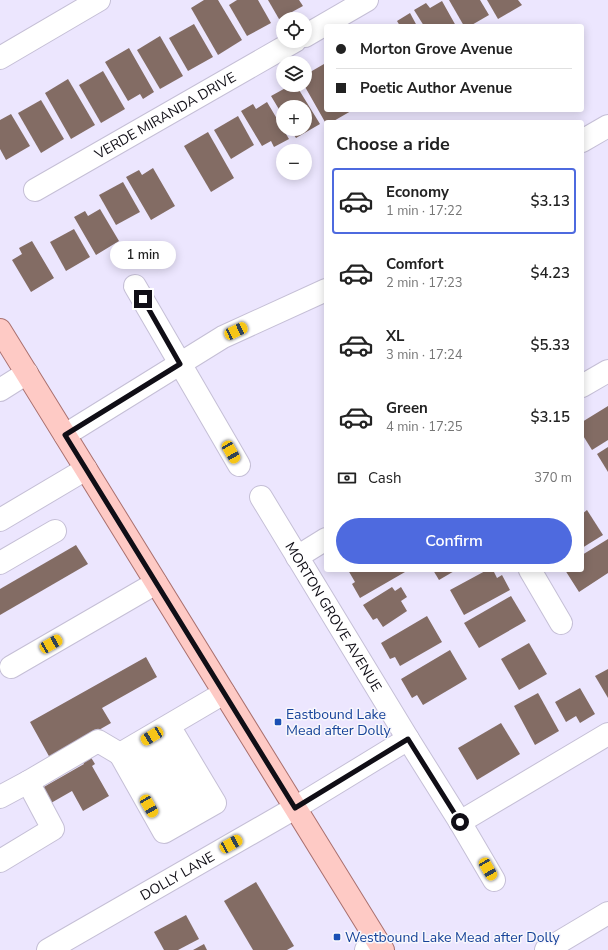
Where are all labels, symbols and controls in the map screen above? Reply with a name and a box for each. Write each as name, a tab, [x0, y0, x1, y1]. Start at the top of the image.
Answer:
map controls	[276, 12, 312, 180]
button: locate	[276, 12, 312, 48]
text: Morton Grove Avenue	[360, 39, 513, 59]
button: layers	[276, 56, 312, 92]
street label: VERDE MIRANDA DRIVE	[90, 67, 239, 164]
text: Poetic Author Avenue	[360, 78, 512, 98]
button: +	[276, 100, 312, 136]
text: Choose a ride	[336, 132, 450, 156]
button: −	[276, 144, 312, 180]
text: Economy	[386, 182, 449, 202]
icon: car	[338, 183, 374, 219]
text: $3.13	[530, 191, 570, 211]
text: 1 min · 17:22	[386, 202, 462, 220]
callout: 1 min	[110, 241, 176, 269]
text: 1 min	[126, 246, 160, 264]
text: Comfort	[386, 254, 443, 274]
icon: car	[338, 255, 374, 291]
text: $4.23	[530, 263, 570, 283]
text: 2 min · 17:23	[386, 274, 462, 292]
route end	[134, 290, 152, 308]
car	[223, 320, 249, 342]
text: XL	[386, 326, 405, 346]
icon: car	[338, 327, 374, 363]
text: $5.33	[530, 335, 570, 355]
text: 3 min · 17:24	[386, 346, 462, 364]
text: Green	[386, 398, 428, 418]
icon: car	[338, 399, 374, 435]
text: $3.15	[530, 407, 570, 427]
text: 4 min · 17:25	[386, 418, 462, 436]
car	[220, 439, 242, 465]
icon: cash	[336, 467, 358, 489]
text: Cash	[368, 468, 402, 488]
text: 370 m	[534, 469, 572, 487]
button: Confirm	[336, 518, 572, 564]
street label: MORTON GROVE AVENUE	[281, 538, 386, 695]
car	[38, 633, 64, 655]
place label: Eastbound Lake Mead after Dolly	[286, 705, 392, 740]
marker: Eastbound Lake Mead after Dolly	[273, 717, 283, 727]
car	[139, 725, 165, 747]
car	[138, 793, 160, 819]
route start	[451, 813, 469, 831]
car	[218, 833, 244, 855]
street label: DOLLY LANE	[137, 847, 218, 905]
car	[477, 856, 499, 882]
place label: Westbound Lake Mead after Dolly	[345, 928, 561, 947]
marker: Westbound Lake Mead after Dolly	[332, 932, 342, 942]

